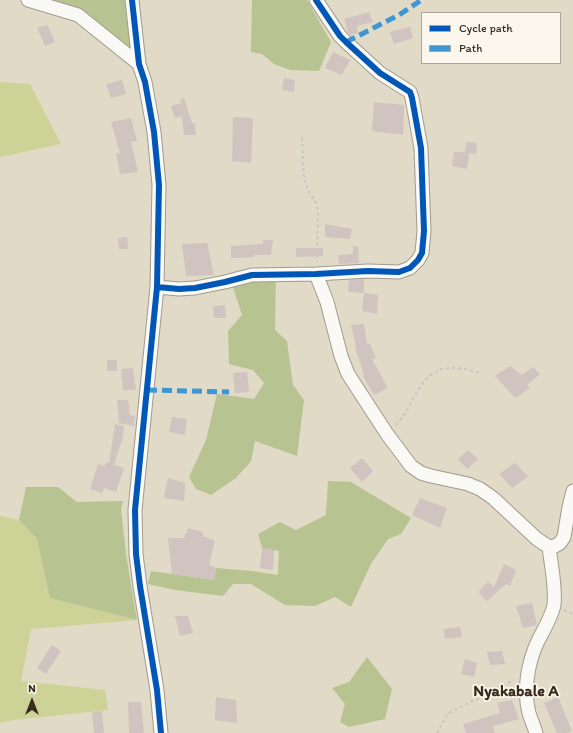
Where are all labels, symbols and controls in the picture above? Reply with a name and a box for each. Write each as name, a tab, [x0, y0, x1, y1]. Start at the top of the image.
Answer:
legend	[421, 12, 561, 64]
text: Cycle path	[459, 21, 513, 35]
text: Path	[459, 41, 482, 55]
north arrow	[12, 681, 52, 721]
text: N	[28, 682, 36, 695]
district label: Nyakabale A	[473, 682, 559, 702]

